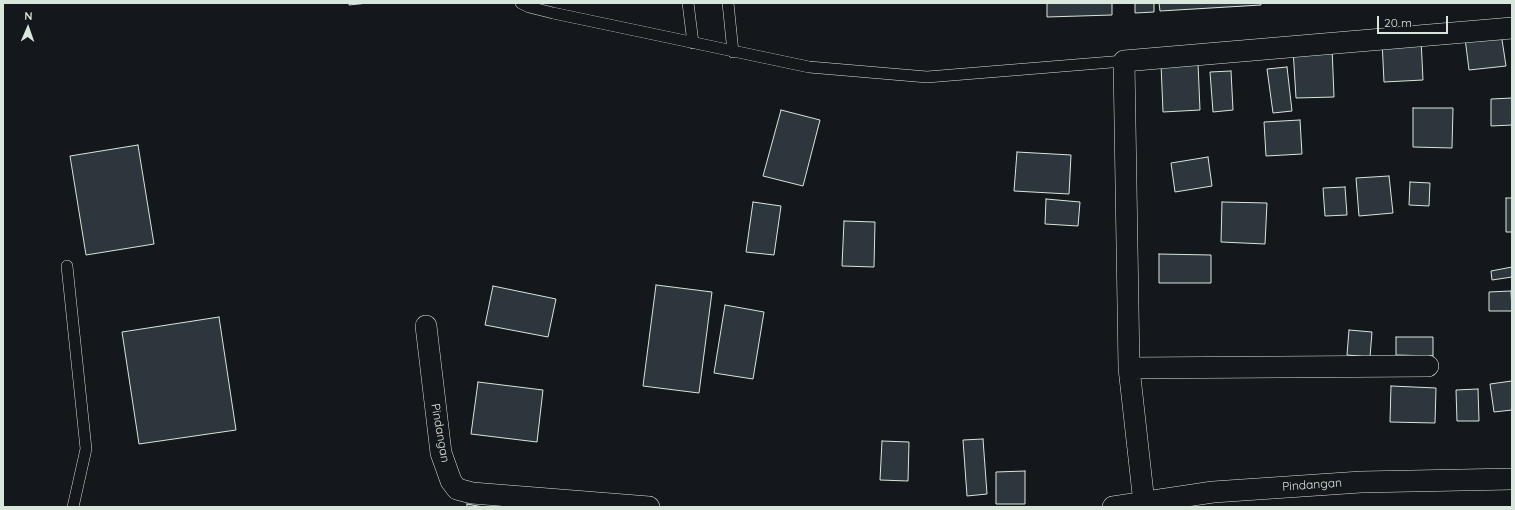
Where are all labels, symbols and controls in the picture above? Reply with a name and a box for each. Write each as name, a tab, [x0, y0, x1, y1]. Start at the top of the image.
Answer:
north arrow	[8, 8, 48, 48]
scale bar	[1379, 8, 1450, 34]
text: N	[24, 9, 33, 23]
text: 20 m	[1384, 15, 1412, 30]
street label: Pindangan	[428, 402, 452, 464]
street label: Pindangan	[1282, 476, 1342, 494]

